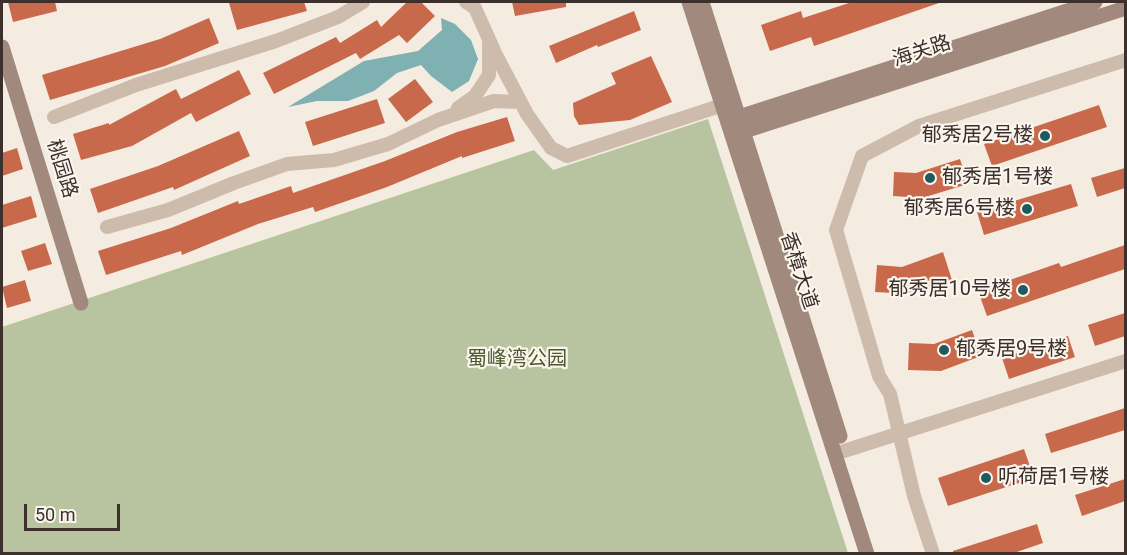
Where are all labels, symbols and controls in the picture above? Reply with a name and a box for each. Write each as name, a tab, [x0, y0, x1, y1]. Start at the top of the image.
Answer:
street label: 海关路	[890, 31, 954, 73]
place label: 郁秀居2号楼	[922, 124, 1033, 148]
marker: 郁秀居2号楼	[1038, 129, 1052, 143]
street label: 桃园路	[41, 137, 81, 201]
place label: 郁秀居1号楼	[942, 166, 1053, 190]
marker: 郁秀居1号楼	[923, 171, 937, 185]
place label: 郁秀居6号楼	[904, 197, 1015, 221]
marker: 郁秀居6号楼	[1020, 202, 1034, 216]
street label: 香樟大道	[774, 229, 822, 313]
place label: 郁秀居10号楼	[889, 278, 1011, 302]
marker: 郁秀居10号楼	[1016, 283, 1030, 297]
place label: 郁秀居9号楼	[956, 338, 1067, 362]
marker: 郁秀居9号楼	[937, 343, 951, 357]
park label: 蜀峰湾公园	[467, 348, 567, 372]
place label: 听荷居1号楼	[998, 466, 1109, 490]
marker: 听荷居1号楼	[979, 471, 993, 485]
scale bar	[27, 492, 123, 530]
text: 50 m	[35, 504, 75, 525]

